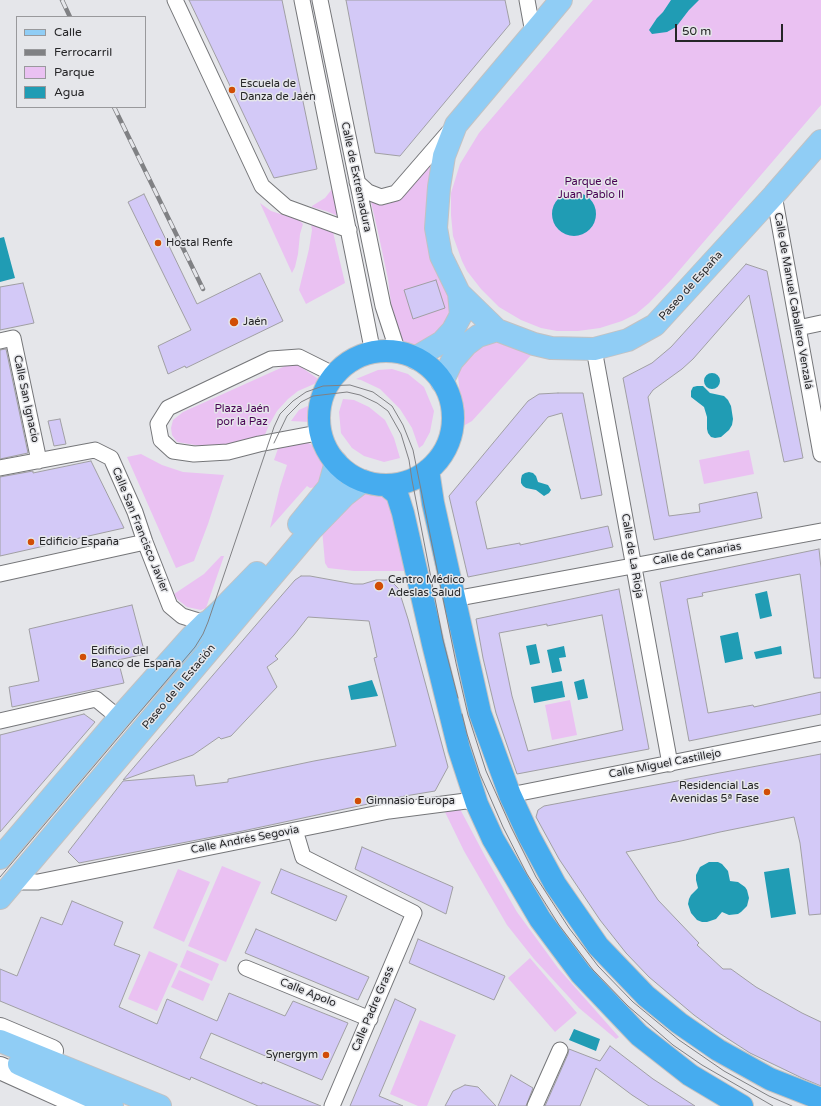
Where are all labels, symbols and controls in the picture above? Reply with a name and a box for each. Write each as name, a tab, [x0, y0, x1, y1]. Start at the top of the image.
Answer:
legend	[16, 16, 146, 108]
scale bar	[677, 16, 785, 42]
text: 50 m	[682, 24, 711, 38]
text: Calle	[54, 25, 82, 39]
text: Ferrocarril	[54, 45, 112, 59]
text: Parque	[54, 65, 95, 79]
place label: Escuela de Danza de Jaén	[240, 77, 316, 103]
text: Agua	[54, 85, 84, 99]
marker: Escuela de Danza de Jaén	[227, 85, 237, 95]
street label: Calle de Extremadura	[338, 121, 374, 233]
park label: Parque de Juan Pablo II	[558, 175, 624, 201]
street label: Calle de Manuel Caballero Venzalá	[771, 212, 815, 390]
place label: Hostal Renfe	[166, 236, 233, 250]
marker: Hostal Renfe	[153, 238, 163, 248]
street label: Paseo de España	[656, 249, 726, 323]
place label: Jaén	[243, 315, 267, 329]
marker: Jaén	[228, 316, 240, 328]
street label: Calle San Ignacio	[10, 354, 42, 444]
park label: Plaza Jaén por la Paz	[215, 402, 269, 428]
street label: Calle San Francisco Javier	[109, 465, 171, 595]
street label: Calle de La Rioja	[618, 512, 646, 600]
place label: Edificio España	[39, 535, 119, 549]
marker: Edificio España	[26, 537, 36, 547]
street label: Calle de Canarias	[652, 540, 742, 568]
place label: Centro Médico Adeslas Salud	[388, 573, 465, 599]
marker: Centro Médico Adeslas Salud	[373, 580, 385, 592]
street label: Paseo de la Estación	[140, 642, 218, 732]
place label: Edificio del Banco de España	[91, 644, 181, 670]
marker: Edificio del Banco de España	[78, 652, 88, 662]
street label: Calle Miguel Castillejo	[608, 747, 722, 781]
place label: Residencial Las Avenidas 5ª Fase	[670, 779, 759, 805]
marker: Residencial Las Avenidas 5ª Fase	[762, 787, 772, 797]
place label: Gimnasio Europa	[366, 794, 455, 808]
marker: Gimnasio Europa	[353, 796, 363, 806]
street label: Calle Andrés Segovia	[190, 823, 300, 857]
street label: Calle Padre Grass	[349, 965, 397, 1053]
street label: Calle Apolo	[278, 976, 338, 1010]
place label: Synergym	[266, 1048, 318, 1062]
marker: Synergym	[321, 1050, 331, 1060]

